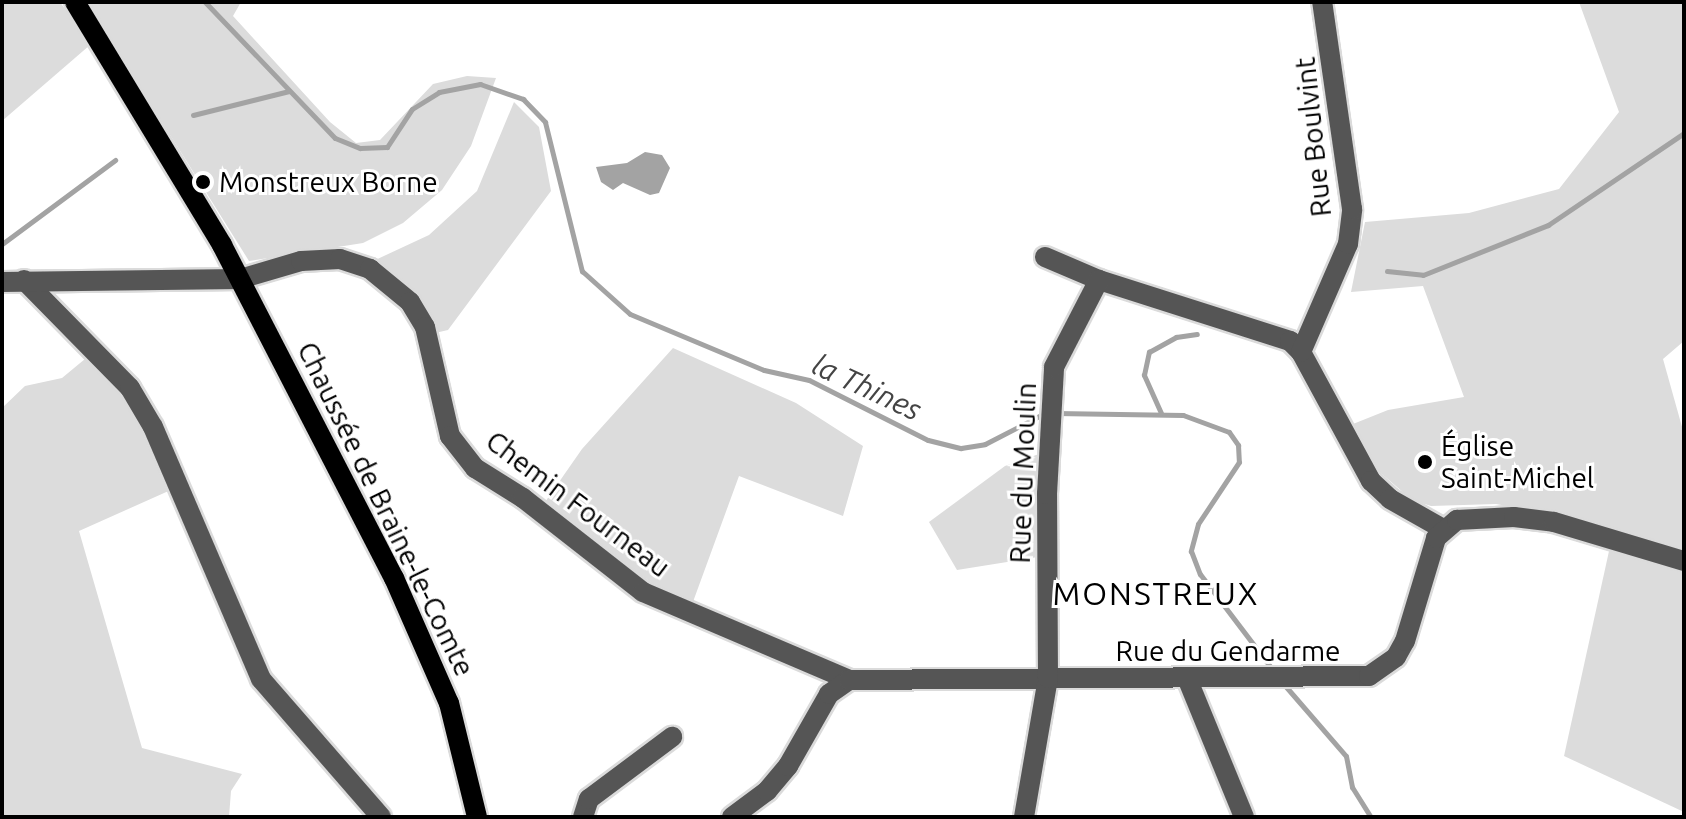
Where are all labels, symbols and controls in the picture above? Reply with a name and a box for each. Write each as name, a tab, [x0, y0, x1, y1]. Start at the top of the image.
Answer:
street label: Rue Boulvint	[1288, 56, 1338, 218]
place label: Monstreux Borne	[219, 165, 438, 199]
marker: Monstreux Borne	[194, 173, 212, 191]
street label: Chaussée de Braine-le-Comte	[290, 336, 482, 682]
water label: la Thines	[807, 346, 927, 428]
street label: Rue du Moulin	[1003, 382, 1043, 564]
street label: Chemin Fourneau	[479, 424, 677, 584]
place label: Église Saint-Michel	[1441, 429, 1594, 495]
marker: Église Saint-Michel	[1416, 453, 1434, 471]
district label: MONSTREUX	[1052, 574, 1260, 612]
street label: Rue du Gendarme	[1115, 634, 1341, 668]

